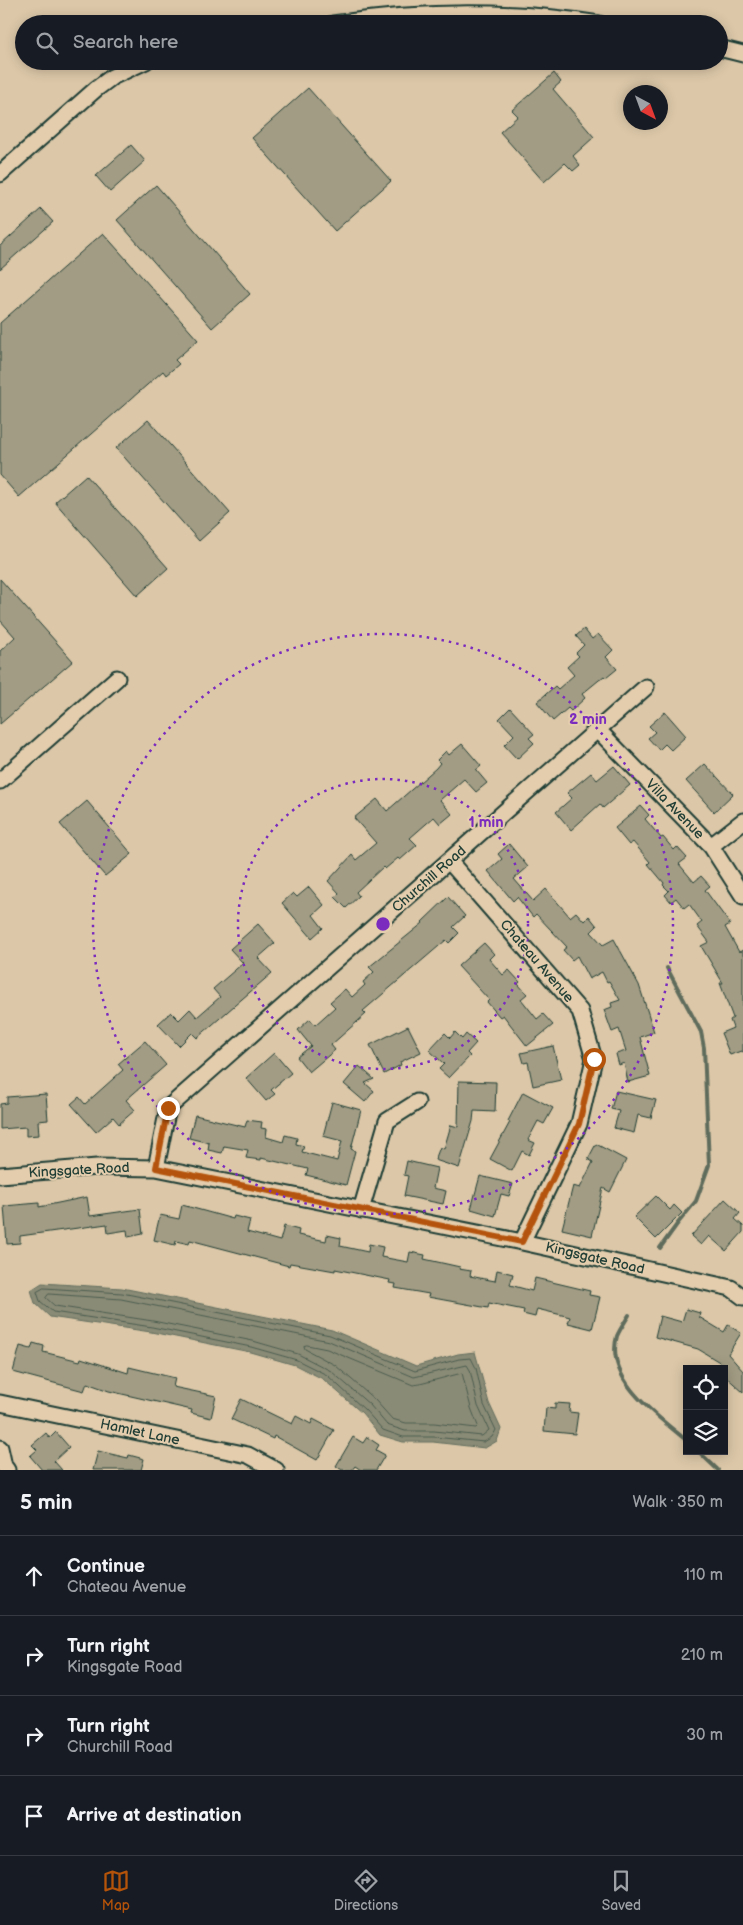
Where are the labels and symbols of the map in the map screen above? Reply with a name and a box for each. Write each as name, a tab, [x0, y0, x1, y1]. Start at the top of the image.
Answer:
north arrow	[623, 85, 668, 130]
text: 2 min	[569, 710, 607, 729]
street label: Villa Avenue	[642, 775, 708, 843]
text: 1 min	[468, 813, 504, 832]
street label: Churchill Road	[389, 842, 469, 916]
centre of rings	[374, 915, 392, 933]
street label: Chateau Avenue	[496, 916, 578, 1006]
route start	[583, 1048, 606, 1071]
route end	[157, 1097, 180, 1120]
street label: Kingsgate Road	[28, 1159, 130, 1181]
street label: Kingsgate Road	[544, 1238, 646, 1278]
street label: Hamlet Lane	[99, 1415, 181, 1449]

